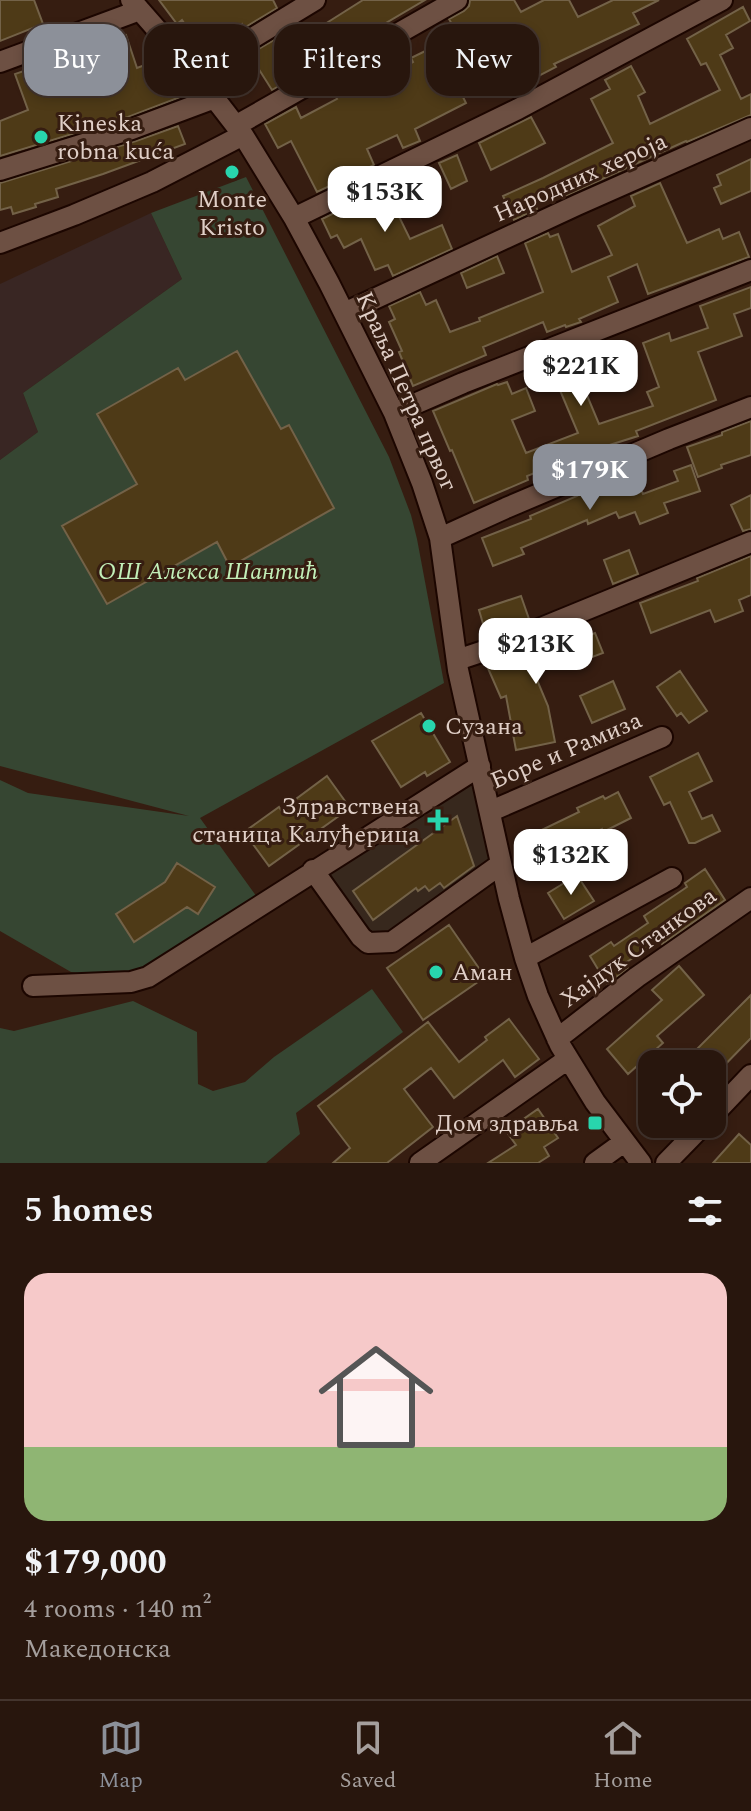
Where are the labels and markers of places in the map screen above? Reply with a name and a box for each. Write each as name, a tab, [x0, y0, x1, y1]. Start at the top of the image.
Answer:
place label: Kineska robna kuća	[57, 106, 175, 170]
marker: Kineska robna kuća	[32, 128, 50, 146]
marker: Monte Kristo	[223, 163, 241, 181]
pin: $153K	[329, 166, 441, 234]
place label: Monte Kristo	[197, 182, 267, 246]
pin: $221K	[525, 340, 637, 408]
pin: $179K	[534, 444, 646, 512]
pin: $213K	[480, 618, 592, 686]
place label: Сузана	[445, 709, 523, 745]
marker: Сузана	[420, 717, 438, 735]
place label: Здравствена станица Калуђерица	[192, 789, 420, 853]
marker: Здравствена станица Калуђерица	[427, 809, 449, 831]
pin: $132K	[515, 829, 627, 897]
place label: Аман	[452, 955, 513, 991]
marker: Аман	[427, 963, 445, 981]
place label: Дом здравља	[435, 1106, 579, 1142]
marker: Дом здравља	[586, 1114, 604, 1132]

